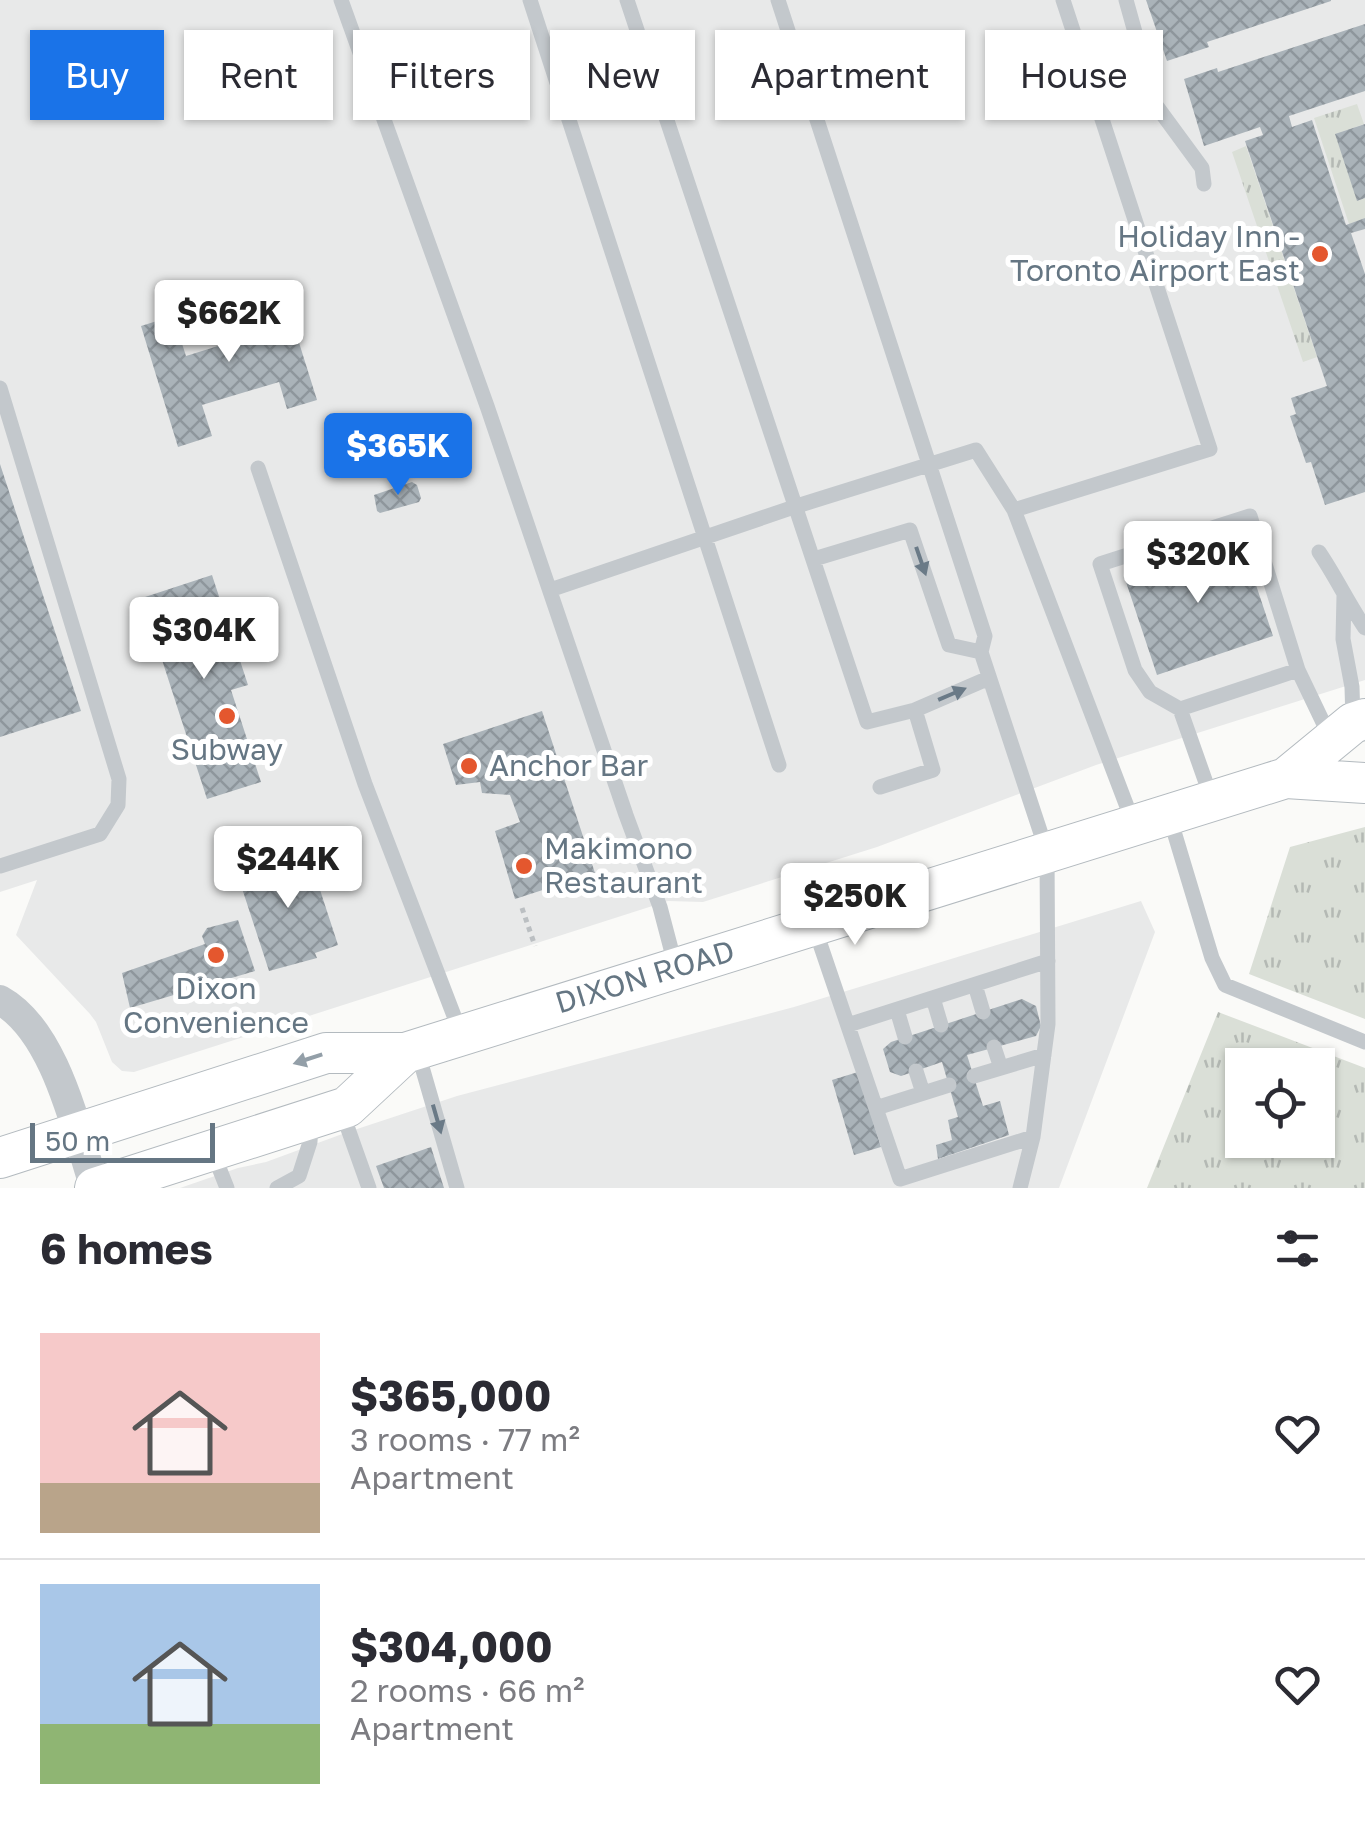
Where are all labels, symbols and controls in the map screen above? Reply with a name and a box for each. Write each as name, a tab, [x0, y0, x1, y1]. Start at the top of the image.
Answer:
chip: Buy	[30, 30, 164, 120]
chip: Rent	[184, 30, 333, 120]
chip: Filters	[353, 30, 530, 120]
chip: New	[550, 30, 695, 120]
chip: Apartment	[715, 30, 965, 120]
chip: House	[985, 30, 1163, 120]
place label: Holiday Inn - Toronto Airport East	[1010, 218, 1300, 288]
marker: Holiday Inn - Toronto Airport East	[1309, 243, 1331, 265]
pin: $662K	[159, 280, 299, 365]
text: $662K	[177, 293, 281, 331]
pin: $365K	[328, 413, 468, 498]
text: $365K	[346, 426, 450, 464]
pin: $320K	[1128, 521, 1268, 606]
text: $320K	[1146, 534, 1250, 572]
one-way arrow	[914, 546, 929, 576]
pin: $304K	[134, 597, 274, 682]
text: $304K	[152, 610, 256, 648]
one-way arrow	[937, 686, 967, 702]
marker: Subway	[216, 705, 238, 727]
place label: Subway	[171, 731, 283, 767]
place label: Anchor Bar	[489, 747, 649, 783]
marker: Anchor Bar	[458, 755, 480, 777]
pin: $244K	[218, 826, 358, 911]
place label: Makimono Restaurant	[544, 830, 703, 900]
text: $244K	[236, 839, 340, 877]
marker: Makimono Restaurant	[513, 855, 535, 877]
pin: $250K	[785, 863, 925, 948]
text: $250K	[803, 876, 907, 914]
street label: DIXON ROAD	[551, 932, 739, 1020]
marker: Dixon Convenience	[205, 944, 227, 966]
place label: Dixon Convenience	[123, 970, 309, 1040]
map controls	[1225, 1048, 1335, 1158]
button: locate	[1225, 1048, 1335, 1158]
one-way arrow	[292, 1052, 323, 1067]
one-way arrow	[430, 1104, 445, 1134]
scale bar	[30, 1118, 215, 1162]
text: 50 m	[45, 1124, 110, 1157]
icon: filters	[1270, 1221, 1325, 1276]
text: 6 homes	[40, 1223, 213, 1273]
text: $365,000	[350, 1370, 551, 1420]
icon: home	[120, 1373, 240, 1493]
icon: heart	[1270, 1406, 1325, 1461]
text: 3 rooms · 77 m²	[350, 1420, 580, 1458]
text: Apartment	[350, 1458, 514, 1496]
text: $304,000	[350, 1621, 553, 1671]
icon: home	[120, 1624, 240, 1744]
icon: heart	[1270, 1657, 1325, 1712]
text: 2 rooms · 66 m²	[350, 1671, 585, 1709]
text: Apartment	[350, 1709, 514, 1747]

